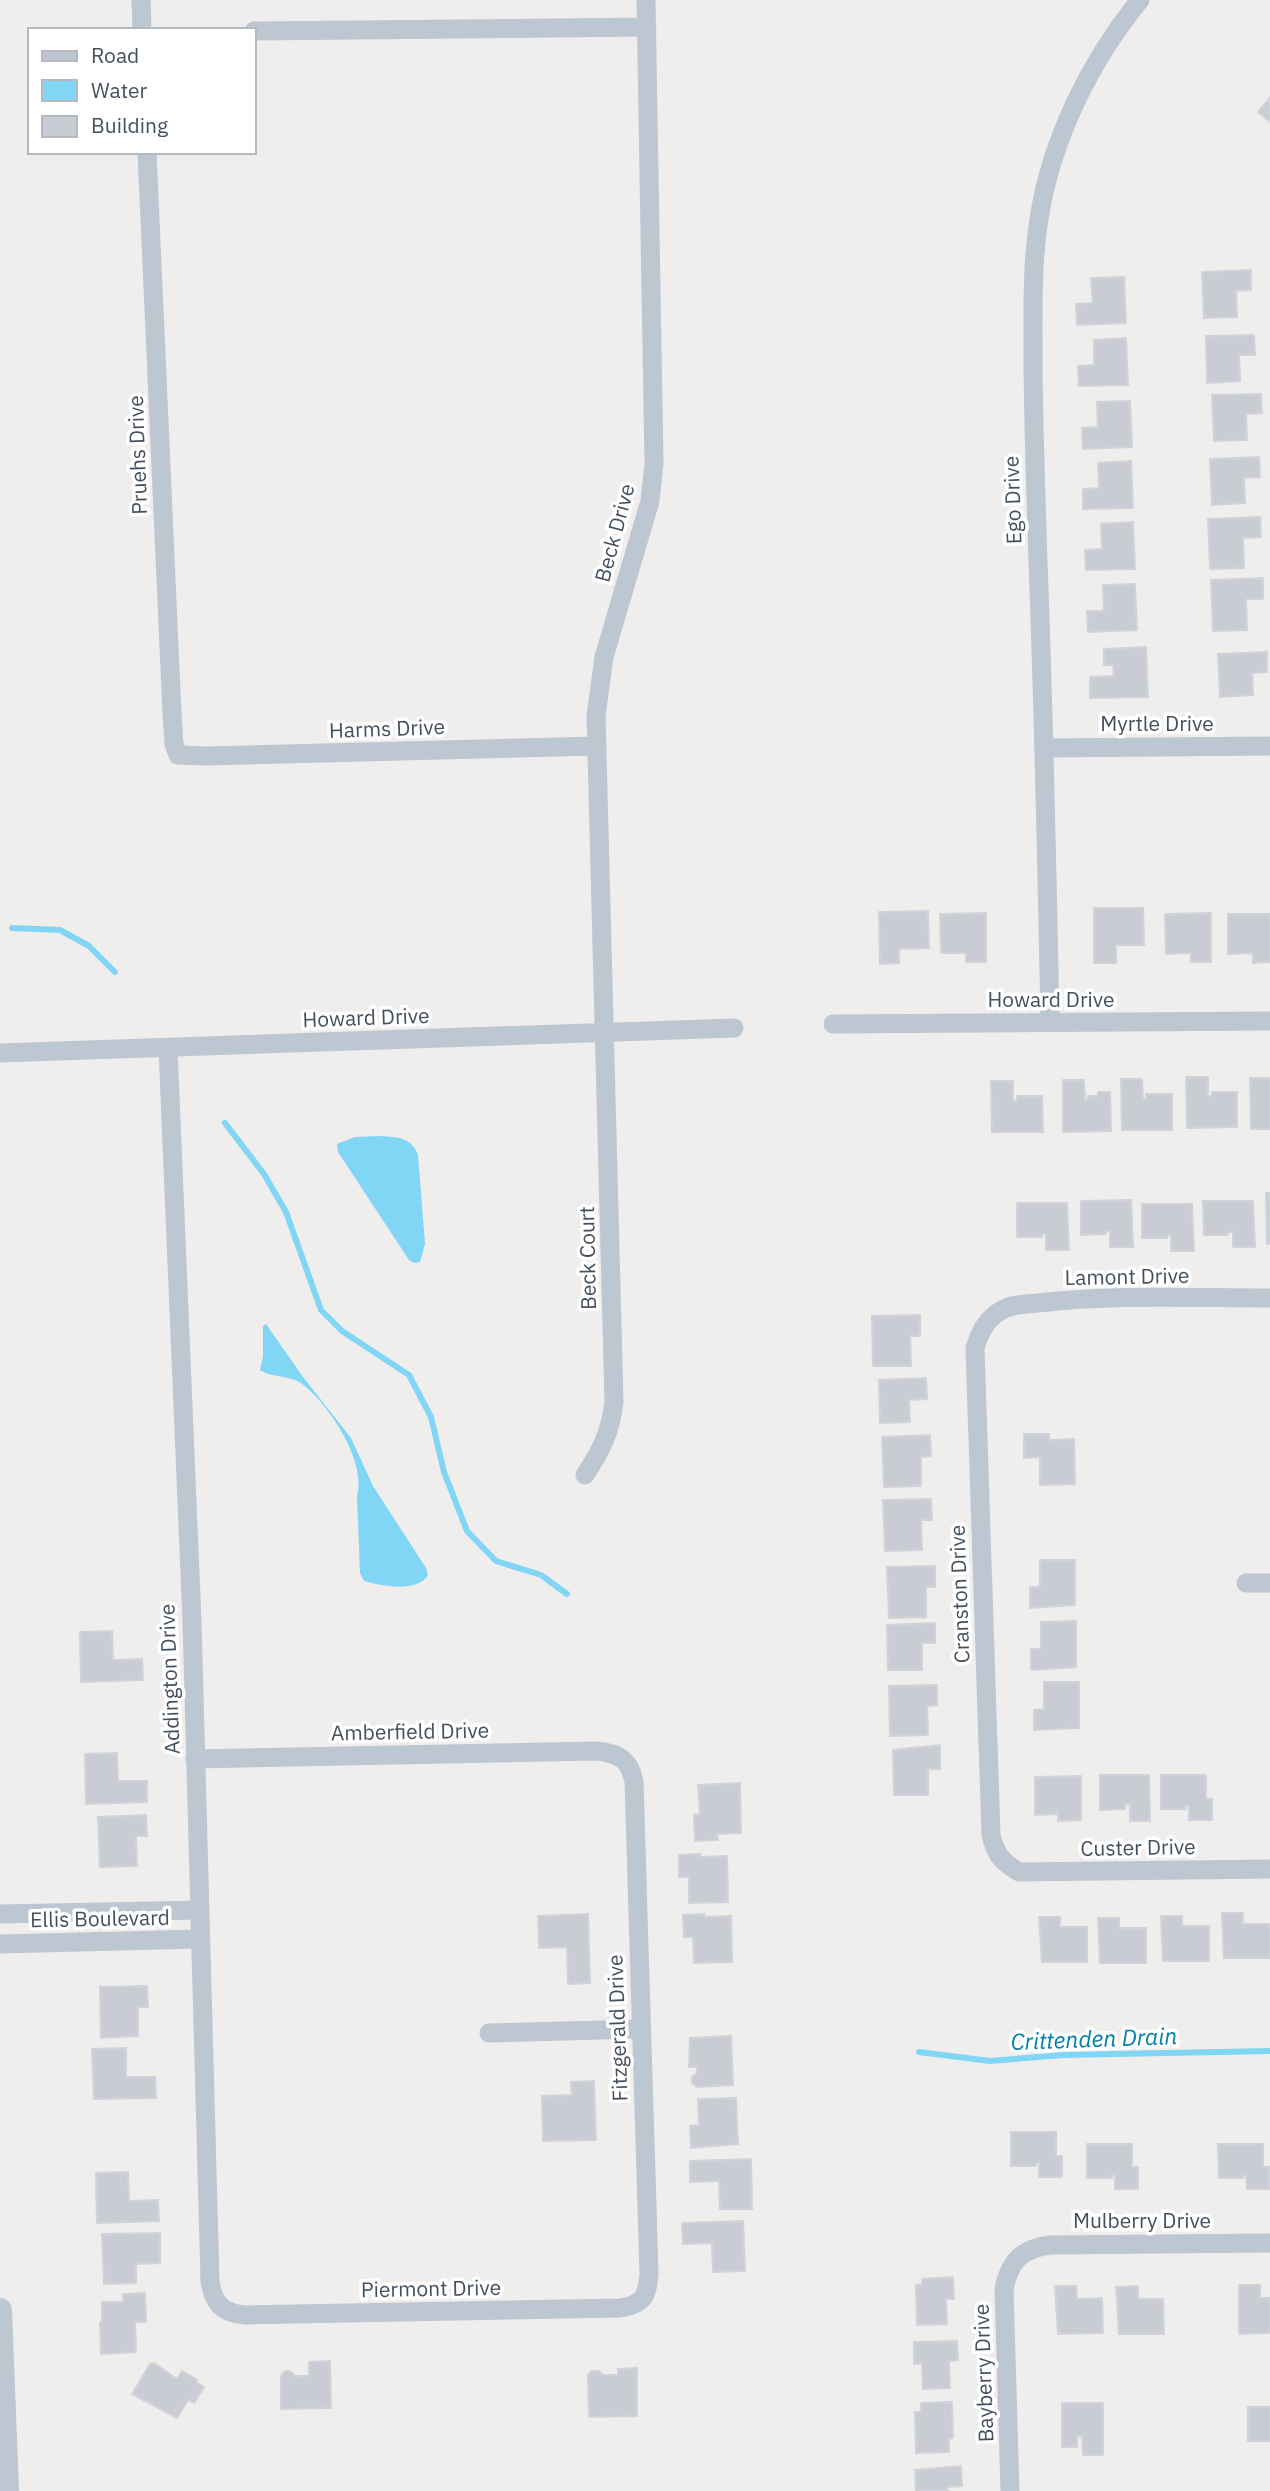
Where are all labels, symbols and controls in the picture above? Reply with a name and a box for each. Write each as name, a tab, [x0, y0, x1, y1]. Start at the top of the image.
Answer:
legend	[28, 28, 256, 154]
text: Road	[91, 41, 139, 69]
text: Water	[91, 76, 148, 104]
text: Building	[91, 111, 168, 139]
street label: Pruehs Drive	[121, 395, 153, 515]
street label: Ego Drive	[996, 455, 1028, 545]
street label: Beck Drive	[587, 481, 641, 585]
street label: Myrtle Drive	[1100, 709, 1214, 737]
street label: Harms Drive	[328, 712, 445, 744]
street label: Howard Drive	[987, 985, 1115, 1013]
street label: Howard Drive	[302, 1001, 430, 1033]
street label: Beck Court	[572, 1206, 602, 1310]
street label: Lamont Drive	[1064, 1261, 1190, 1291]
street label: Cranston Drive	[943, 1524, 975, 1664]
street label: Addington Drive	[152, 1603, 186, 1755]
street label: Amberfield Drive	[331, 1716, 489, 1746]
street label: Custer Drive	[1080, 1832, 1196, 1862]
street label: Ellis Boulevard	[30, 1903, 170, 1933]
street label: Fitzgerald Drive	[600, 1954, 634, 2102]
water label: Crittenden Drain	[1010, 2020, 1178, 2056]
street label: Mulberry Drive	[1073, 2206, 1211, 2234]
street label: Piermont Drive	[361, 2273, 501, 2303]
street label: Bayberry Drive	[967, 2303, 999, 2443]

